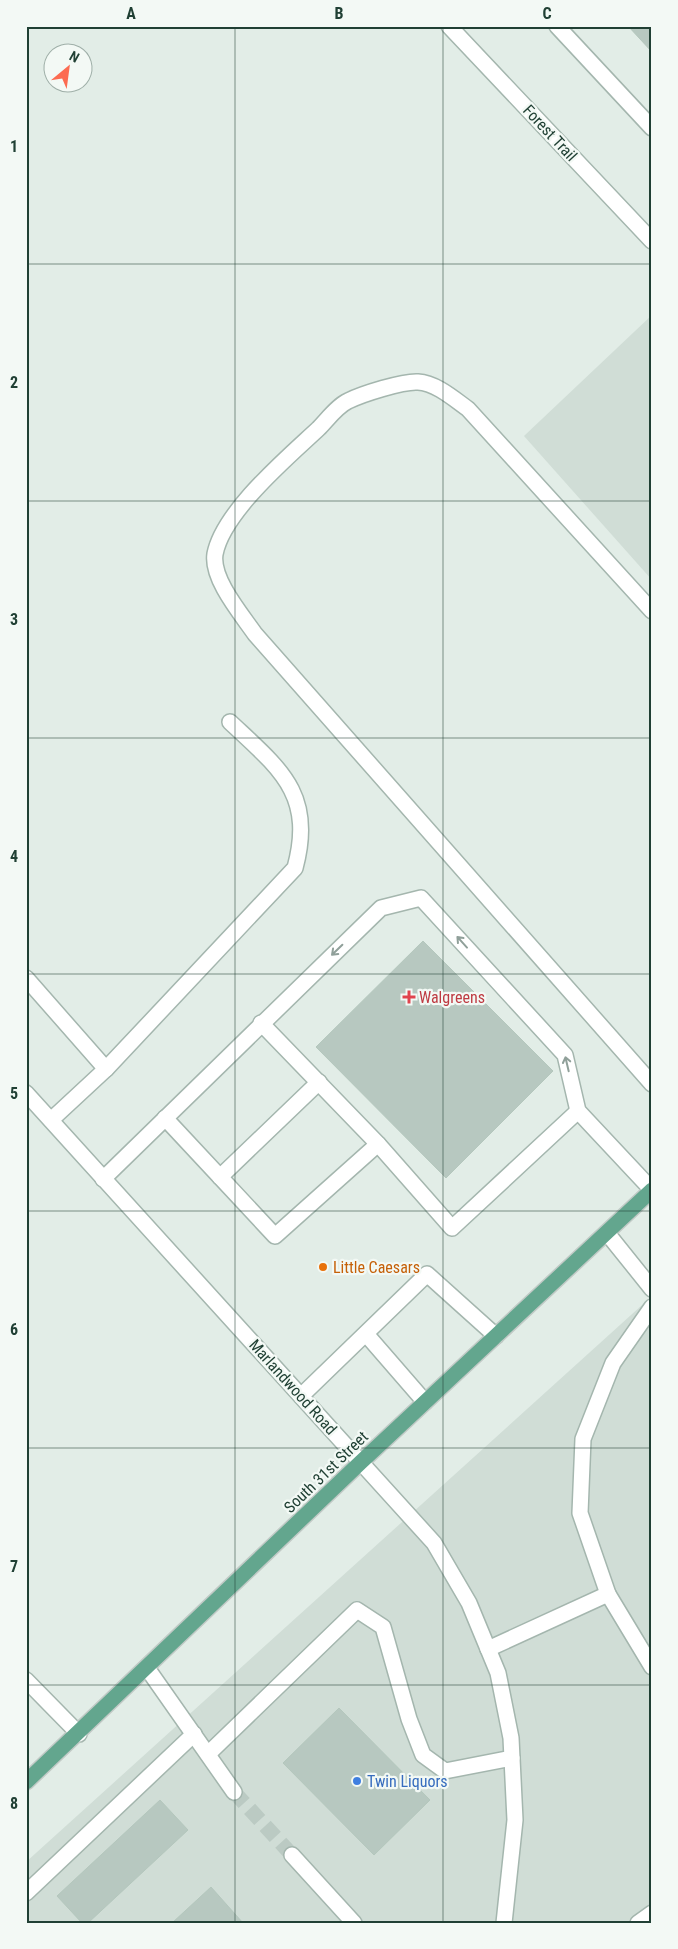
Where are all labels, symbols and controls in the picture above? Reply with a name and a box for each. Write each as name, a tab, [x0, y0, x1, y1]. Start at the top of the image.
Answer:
text: A	[126, 4, 136, 23]
text: B	[335, 4, 344, 23]
text: C	[542, 4, 552, 23]
north arrow	[42, 42, 92, 92]
text: N	[67, 48, 82, 66]
street label: Forest Trail	[519, 101, 581, 165]
text: 1	[10, 137, 18, 156]
text: 2	[10, 373, 18, 392]
text: 3	[10, 610, 18, 629]
text: 4	[10, 847, 18, 866]
one-way arrow	[456, 935, 468, 948]
one-way arrow	[331, 944, 344, 956]
place label: Walgreens	[419, 988, 485, 1007]
marker: Walgreens	[403, 991, 415, 1003]
one-way arrow	[562, 1056, 572, 1072]
text: 5	[10, 1084, 18, 1103]
place label: Little Caesars	[333, 1258, 420, 1277]
marker: Little Caesars	[317, 1261, 329, 1273]
text: 6	[10, 1320, 18, 1339]
street label: Marlandwood Road	[245, 1335, 341, 1439]
street label: South 31st Street	[280, 1427, 372, 1517]
text: 7	[10, 1557, 18, 1576]
place label: Twin Liquors	[367, 1772, 448, 1791]
marker: Twin Liquors	[351, 1775, 363, 1787]
text: 8	[10, 1794, 18, 1813]

